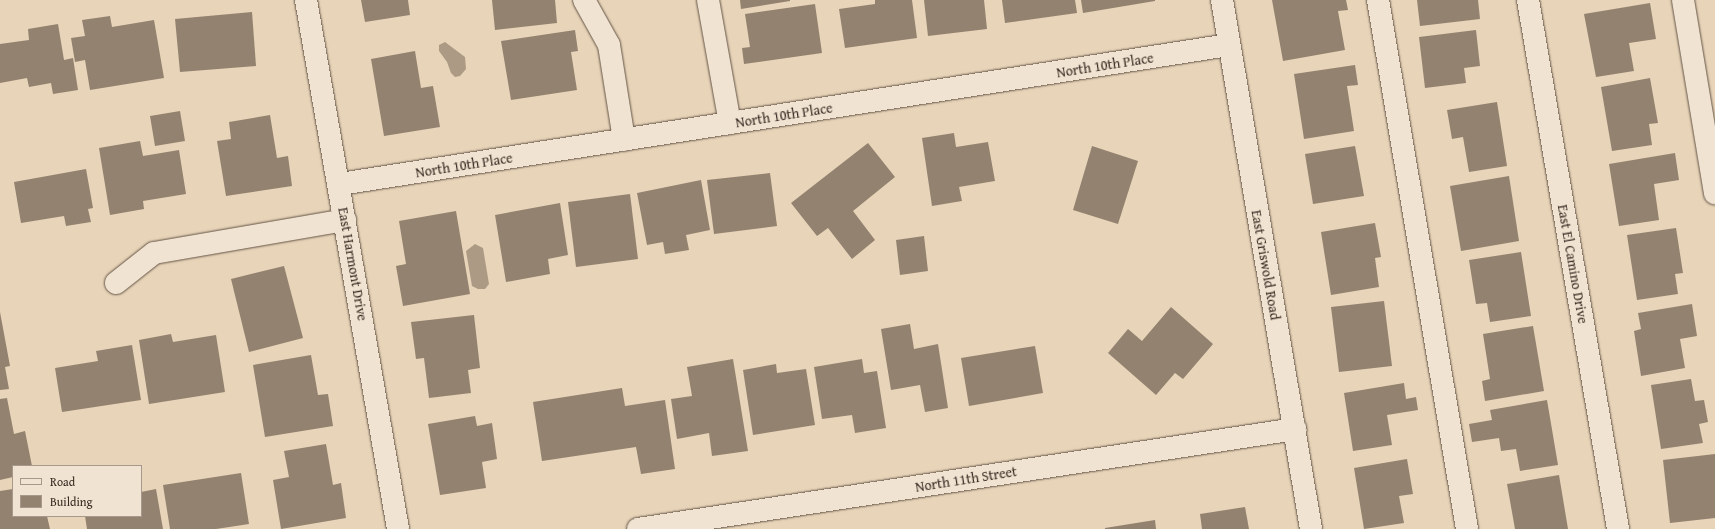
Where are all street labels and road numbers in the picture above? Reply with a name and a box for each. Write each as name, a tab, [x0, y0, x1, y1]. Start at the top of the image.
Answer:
street label: North 10th Place	[1055, 49, 1155, 81]
street label: North 10th Place	[734, 99, 834, 131]
street label: North 10th Place	[414, 149, 514, 181]
street label: East El Camino Drive	[1554, 203, 1592, 325]
street label: East Harmont Drive	[335, 206, 371, 322]
street label: East Griswold Road	[1248, 209, 1284, 321]
street label: North 11th Street	[914, 463, 1018, 495]

